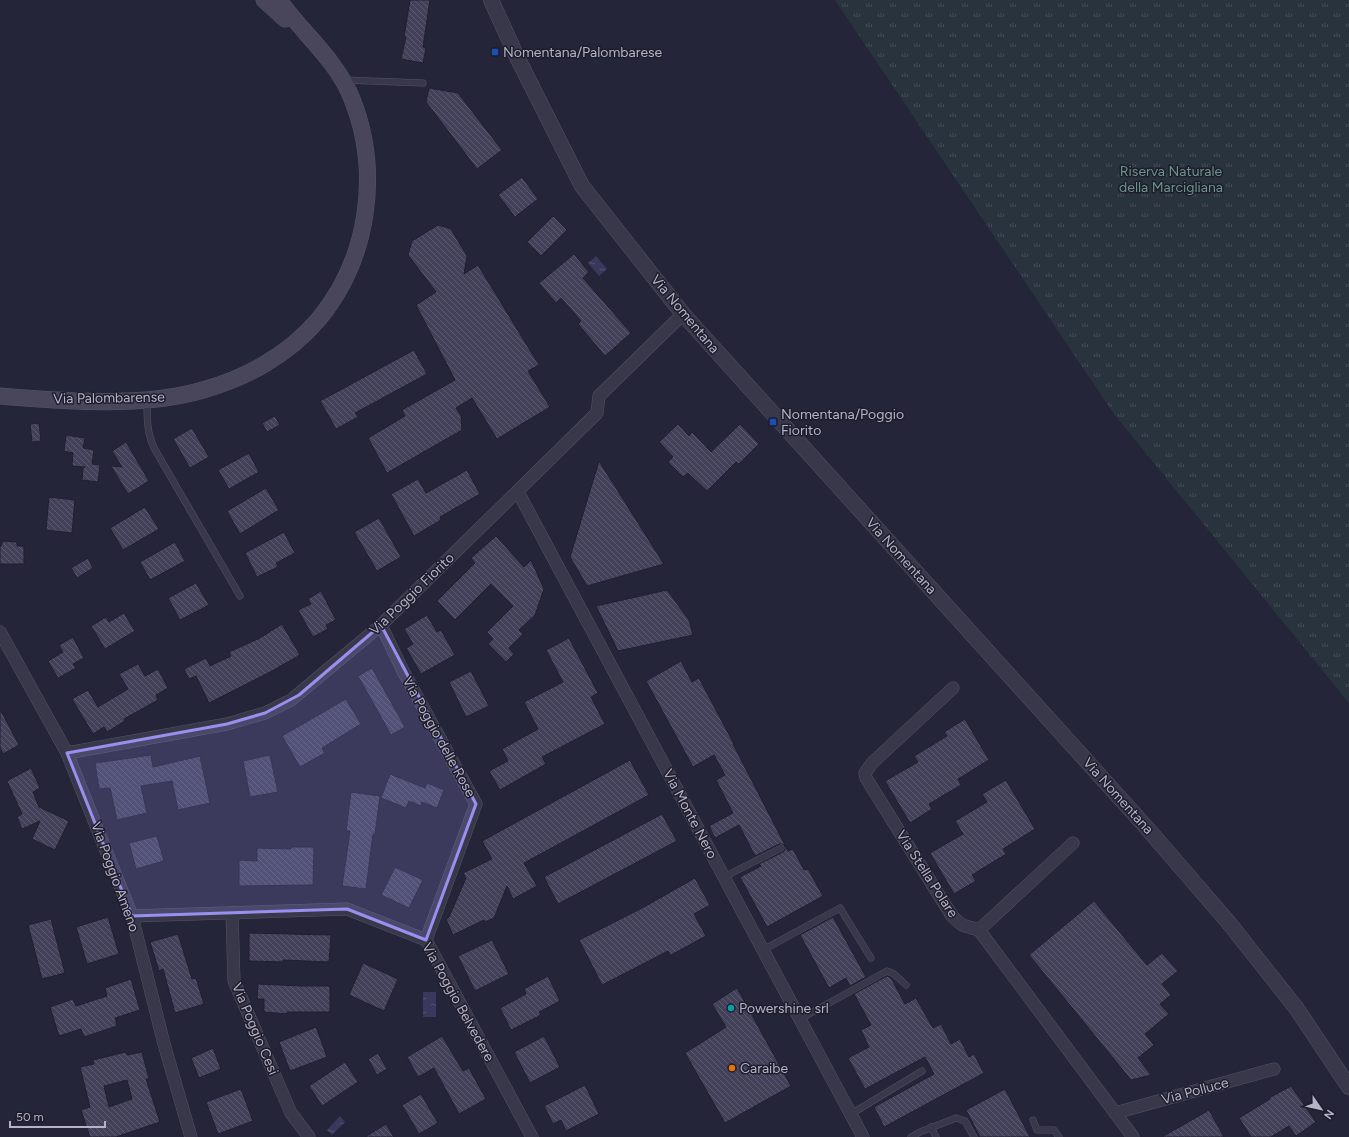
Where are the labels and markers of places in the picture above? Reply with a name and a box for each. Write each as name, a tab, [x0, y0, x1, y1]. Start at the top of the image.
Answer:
place label: Nomentana/Palombarese	[503, 44, 663, 61]
marker: Nomentana/Palombarese	[490, 47, 500, 57]
place label: Nomentana/Poggio Fiorito	[781, 406, 904, 439]
marker: Nomentana/Poggio Fiorito	[768, 417, 778, 427]
place label: Powershine srl	[739, 1000, 829, 1017]
marker: Powershine srl	[726, 1003, 736, 1013]
place label: Caraibe	[740, 1060, 789, 1077]
marker: Caraibe	[727, 1063, 737, 1073]

